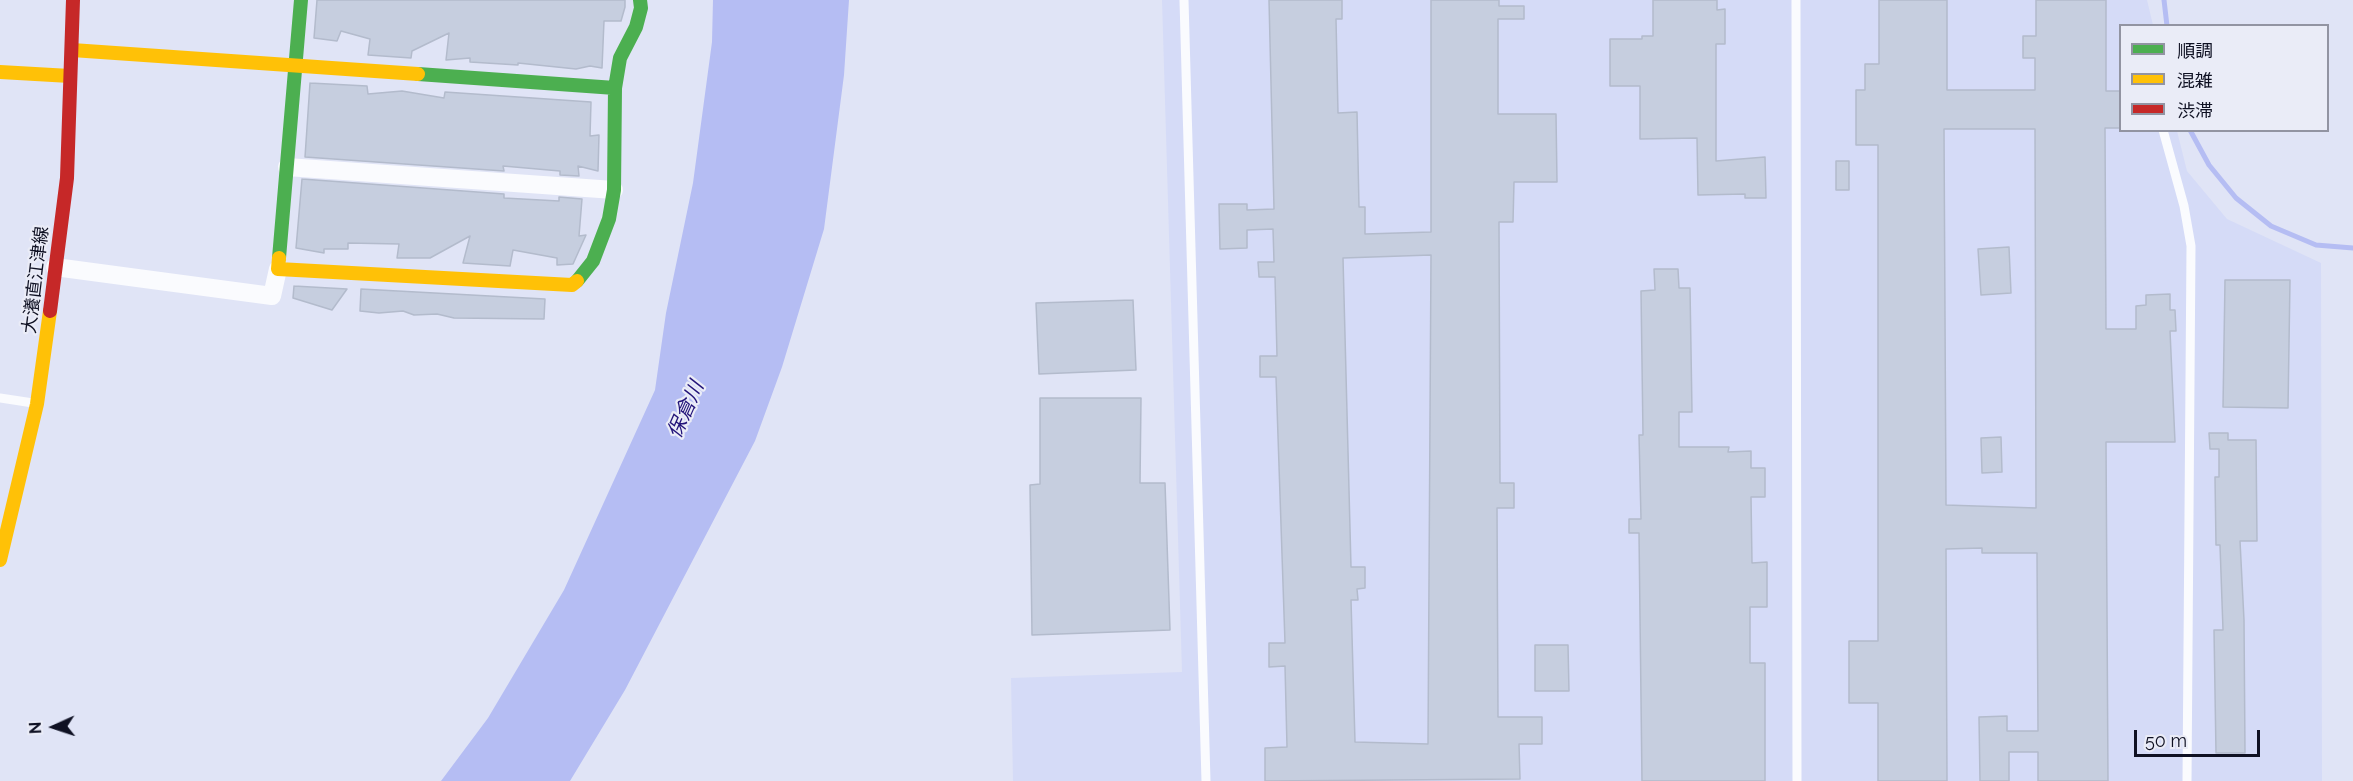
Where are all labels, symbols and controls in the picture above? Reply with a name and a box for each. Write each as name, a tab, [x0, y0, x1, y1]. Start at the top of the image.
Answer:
legend	[2119, 24, 2329, 132]
text: 順調	[2177, 40, 2213, 61]
text: 混雑	[2177, 70, 2213, 91]
text: 渋滞	[2177, 100, 2213, 121]
street label: 大瀁直江津線	[19, 225, 53, 335]
water label: 保倉川	[663, 378, 709, 442]
north arrow	[24, 697, 84, 757]
scale bar	[2137, 718, 2263, 756]
text: N	[26, 721, 45, 735]
text: 50 m	[2145, 730, 2187, 751]

